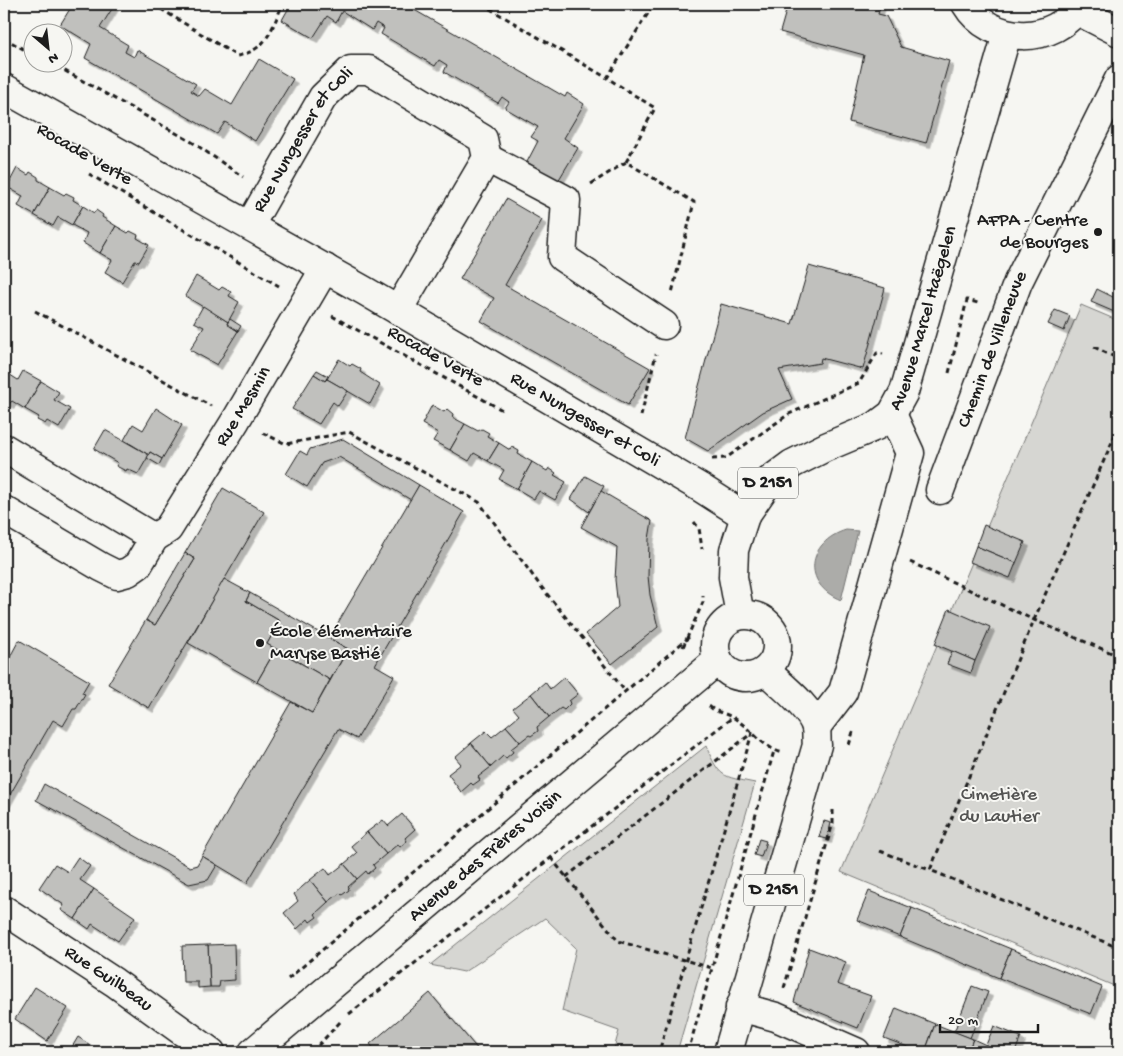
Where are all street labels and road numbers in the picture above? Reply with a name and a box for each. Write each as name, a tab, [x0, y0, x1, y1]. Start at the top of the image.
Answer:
street label: Rue Nungesser et Coli	[248, 62, 359, 217]
street label: Rocade Verte	[32, 118, 136, 192]
street label: Avenue Marcel Haëgelen	[884, 223, 963, 415]
street label: Chemin de Villeneuve	[953, 267, 1033, 431]
street label: Rocade Verte	[383, 321, 488, 393]
street label: Rue Mesmin	[211, 362, 276, 451]
street label: Rue Nungesser et Coli	[506, 367, 664, 473]
road number: D 2151	[738, 468, 798, 498]
street label: Avenue des Frères Voisin	[404, 785, 567, 927]
road number: D 2151	[744, 874, 804, 906]
street label: Rue Guilbeau	[60, 941, 157, 1017]

